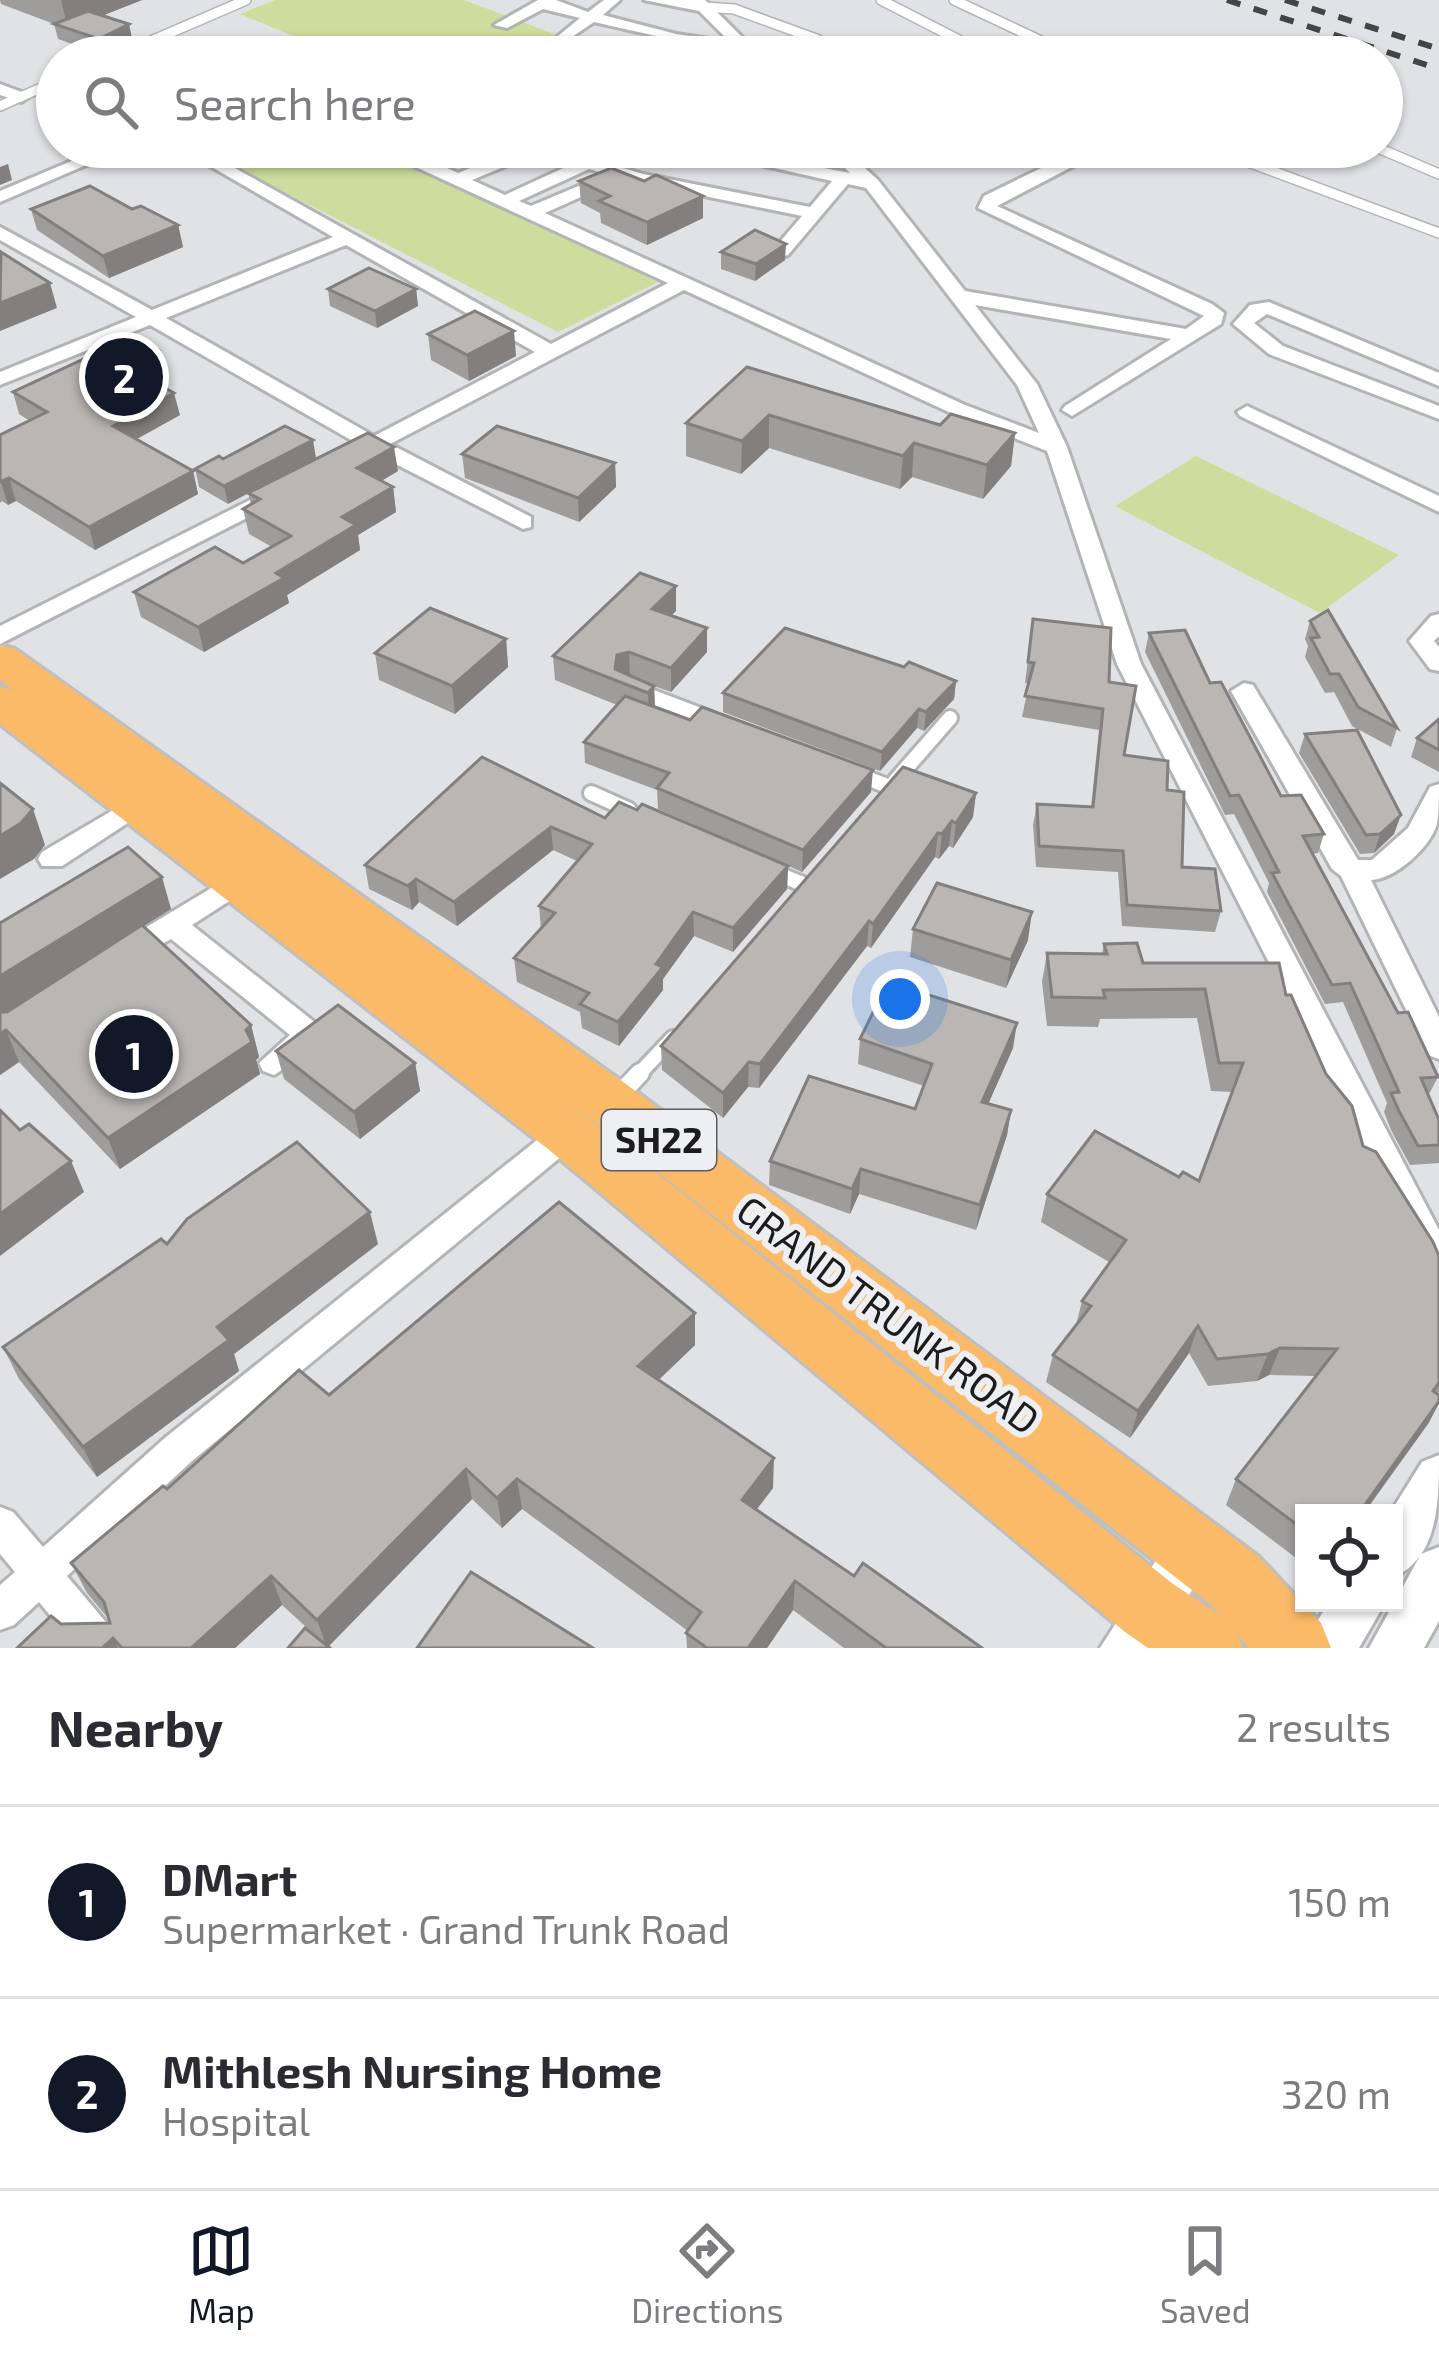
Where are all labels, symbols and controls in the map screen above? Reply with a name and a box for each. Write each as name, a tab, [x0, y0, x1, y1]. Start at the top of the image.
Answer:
search box	[36, 36, 1403, 168]
icon: search	[78, 69, 144, 135]
text: Search here	[174, 75, 416, 129]
pin: 2	[85, 332, 163, 422]
your location	[870, 969, 930, 1029]
pin: 1	[95, 1009, 173, 1099]
road number: SH22	[602, 1110, 716, 1170]
street label: GRAND TRUNK ROAD	[729, 1185, 1049, 1443]
map controls	[1295, 1504, 1403, 1612]
button: locate	[1295, 1504, 1403, 1612]
text: Nearby	[48, 1696, 223, 1757]
text: 2 results	[1236, 1703, 1391, 1750]
text: DMart	[162, 1851, 297, 1905]
text: 1	[79, 1878, 95, 1925]
text: 150 m	[1288, 1878, 1391, 1925]
text: Supermarket · Grand Trunk Road	[162, 1905, 730, 1952]
text: Mithlesh Nursing Home	[162, 2043, 662, 2097]
text: 2	[76, 2070, 98, 2117]
text: 320 m	[1281, 2070, 1391, 2117]
text: Hospital	[162, 2097, 310, 2144]
tab: Map	[188, 2218, 255, 2330]
tab: Directions	[631, 2218, 783, 2330]
tab: Saved	[1160, 2218, 1251, 2330]

